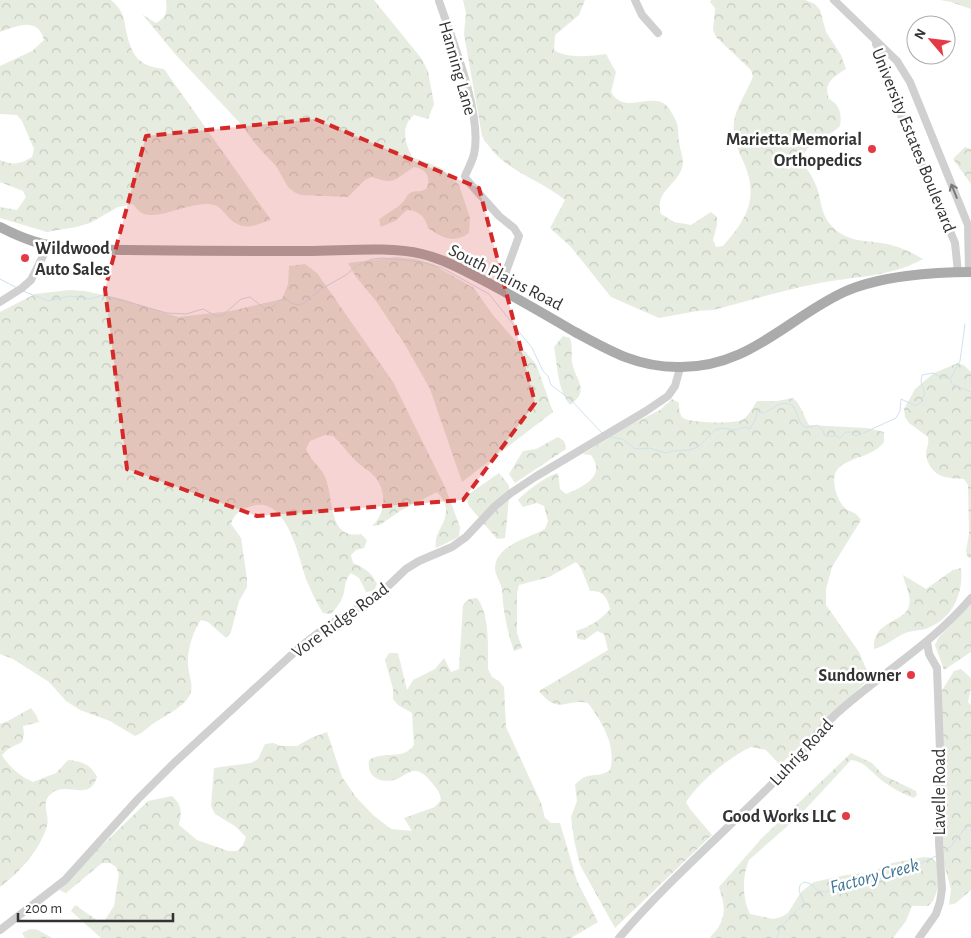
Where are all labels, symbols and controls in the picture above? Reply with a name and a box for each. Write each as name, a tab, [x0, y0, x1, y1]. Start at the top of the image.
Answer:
north arrow	[906, 15, 956, 65]
street label: Hanning Lane	[435, 19, 479, 117]
text: N	[912, 27, 929, 42]
street label: University Estates Boulevard	[868, 46, 958, 235]
place label: Marietta Memorial Orthopedics	[726, 131, 862, 170]
marker: Marietta Memorial Orthopedics	[866, 143, 878, 155]
one-way arrow	[949, 184, 959, 199]
place label: Wildwood Auto Sales	[35, 240, 110, 279]
street label: South Plains Road	[446, 241, 566, 314]
marker: Wildwood Auto Sales	[19, 252, 31, 264]
street label: Vore Ridge Road	[289, 580, 392, 662]
place label: Sundowner	[818, 667, 902, 685]
marker: Sundowner	[905, 669, 917, 681]
street label: Luhrig Road	[767, 716, 837, 789]
street label: Lavelle Road	[931, 748, 949, 836]
place label: Good Works LLC	[722, 808, 837, 826]
marker: Good Works LLC	[840, 810, 852, 822]
water label: Factory Creek	[828, 855, 921, 897]
scale bar	[18, 890, 172, 922]
text: 200 m	[25, 901, 62, 916]

